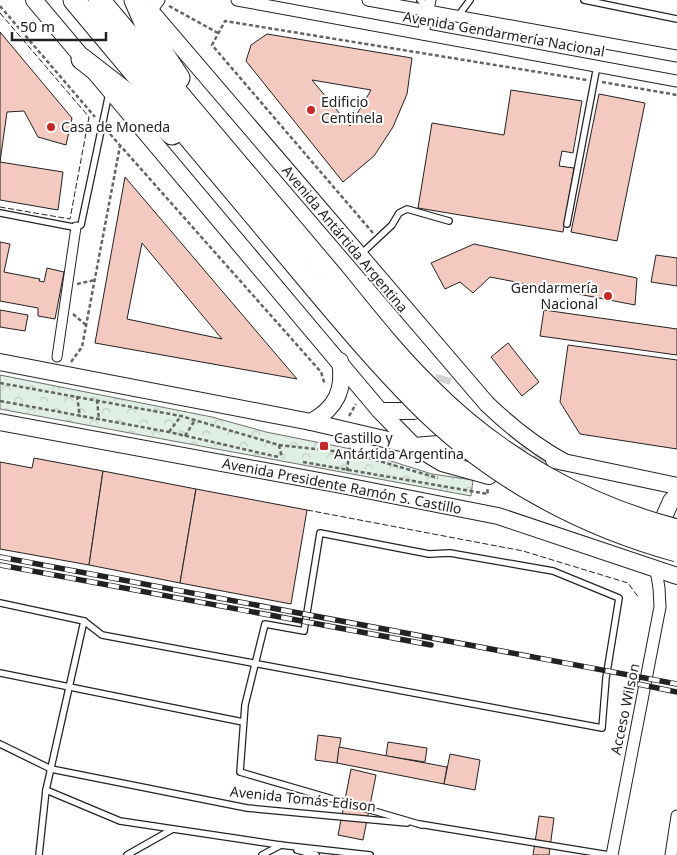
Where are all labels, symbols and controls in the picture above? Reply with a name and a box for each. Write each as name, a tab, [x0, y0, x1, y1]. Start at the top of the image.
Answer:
street label: Avenida Gendarmería Nacional	[402, 6, 606, 61]
scale bar	[12, 10, 106, 42]
text: 50 m	[20, 16, 55, 36]
place label: Edificio Centinela	[321, 92, 383, 127]
marker: Edificio Centinela	[305, 104, 317, 116]
place label: Casa de Moneda	[61, 117, 170, 136]
marker: Casa de Moneda	[45, 121, 57, 133]
street label: Avenida Antártida Argentina	[278, 161, 413, 316]
place label: Gendarmería Nacional	[511, 278, 598, 313]
marker: Gendarmería Nacional	[602, 290, 614, 302]
place label: Castillo y Antártida Argentina	[334, 428, 464, 463]
marker: Castillo y Antártida Argentina	[318, 440, 330, 452]
street label: Avenida Presidente Ramón S. Castillo	[221, 453, 463, 518]
street label: Acceso Wilson	[606, 661, 643, 756]
street label: Avenida Tomás Edison	[229, 781, 377, 816]

